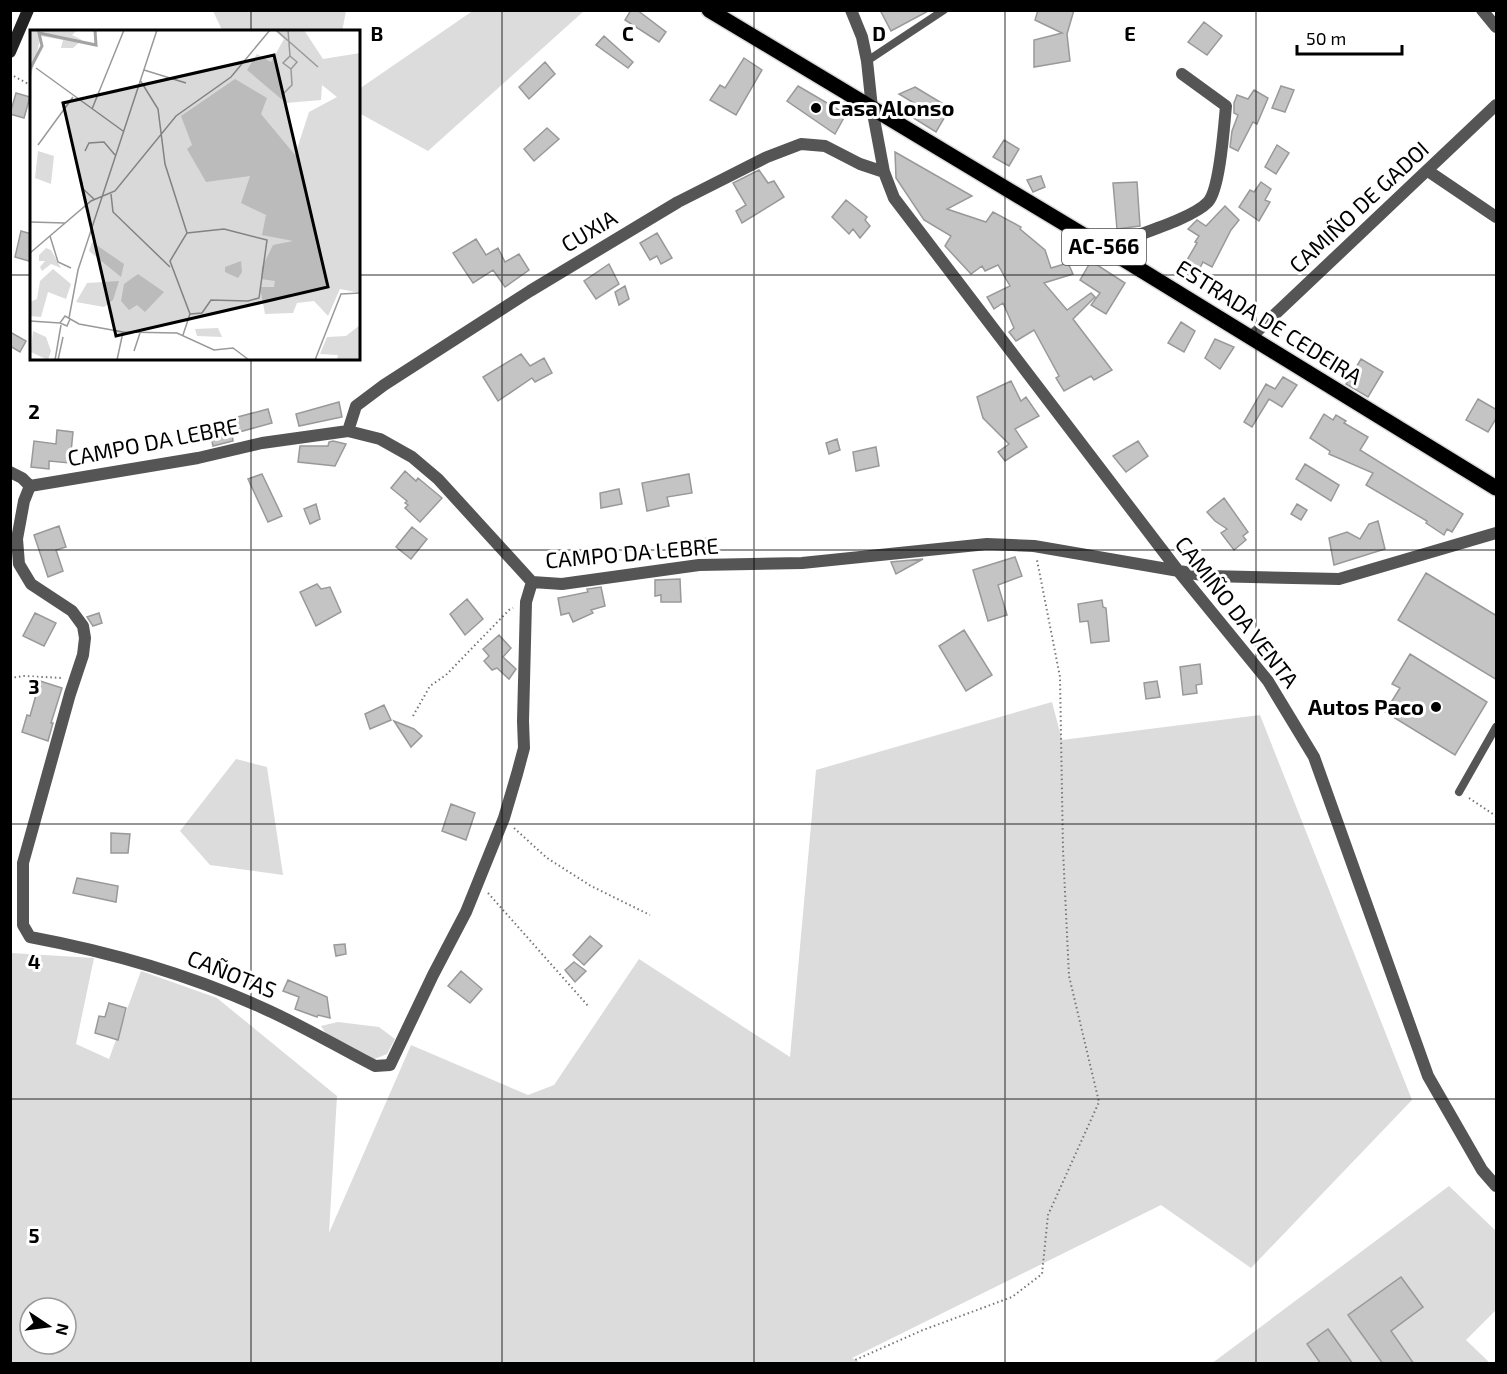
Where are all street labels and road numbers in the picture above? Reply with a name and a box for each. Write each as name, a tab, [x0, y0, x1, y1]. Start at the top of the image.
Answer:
street label: CAMIÑO DE GADOI	[1283, 135, 1433, 277]
street label: CUXIA	[556, 203, 621, 257]
road number: AC-566	[1062, 229, 1146, 265]
street label: ESTRADA DE CEDEIRA	[1172, 253, 1367, 389]
street label: CAMPO DA LEBRE	[65, 412, 241, 470]
street label: CAMPO DA LEBRE	[544, 531, 720, 573]
street label: CAMIÑO DA VENTA	[1171, 531, 1305, 692]
street label: CAÑOTAS	[184, 943, 281, 1003]

